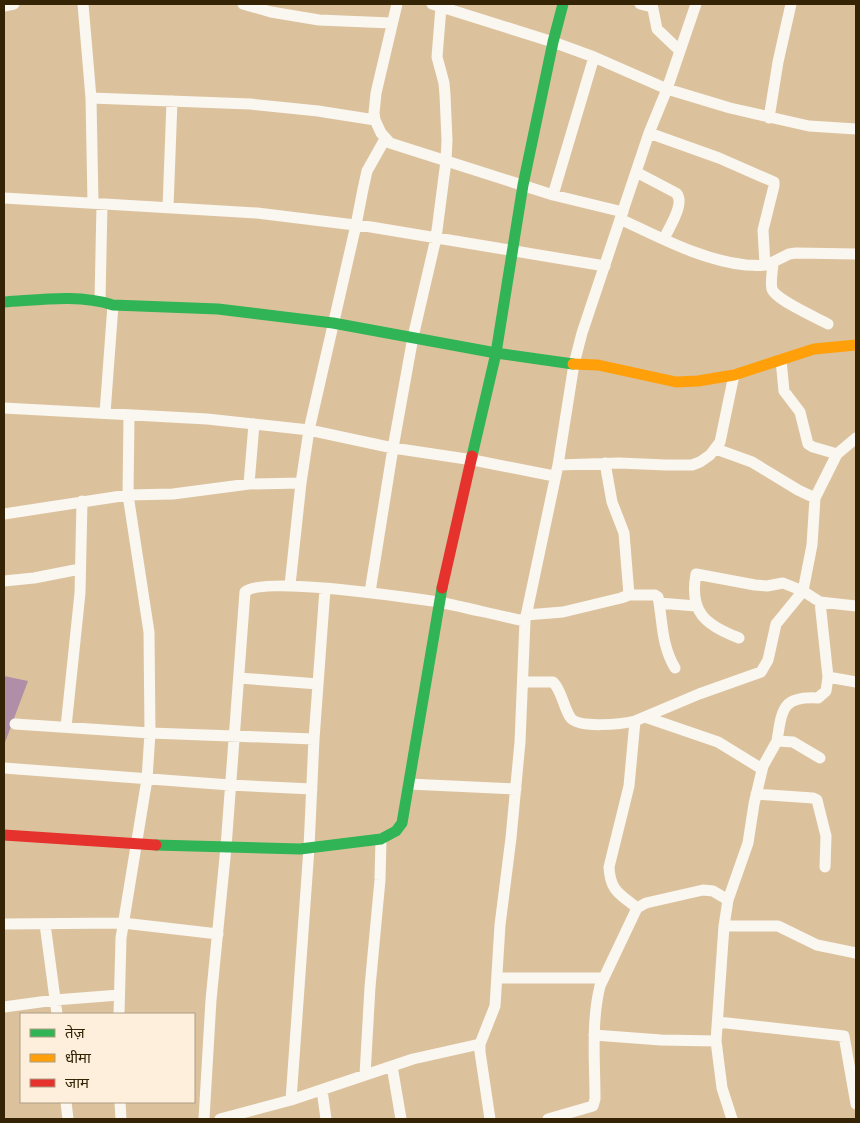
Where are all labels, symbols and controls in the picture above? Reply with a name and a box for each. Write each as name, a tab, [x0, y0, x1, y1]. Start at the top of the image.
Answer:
legend	[20, 1013, 195, 1103]
text: तेज़	[65, 1023, 86, 1041]
text: धीमा	[65, 1048, 92, 1066]
text: जाम	[65, 1073, 90, 1091]

